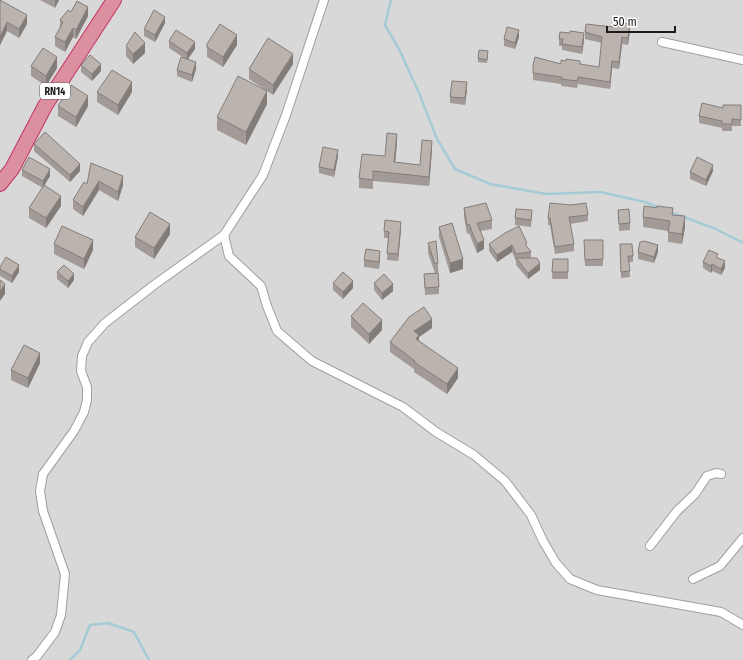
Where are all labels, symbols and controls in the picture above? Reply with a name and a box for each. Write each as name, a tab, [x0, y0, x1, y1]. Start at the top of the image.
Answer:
scale bar	[607, 8, 675, 34]
text: 50 m	[613, 15, 637, 29]
road number: RN14	[40, 83, 70, 99]

